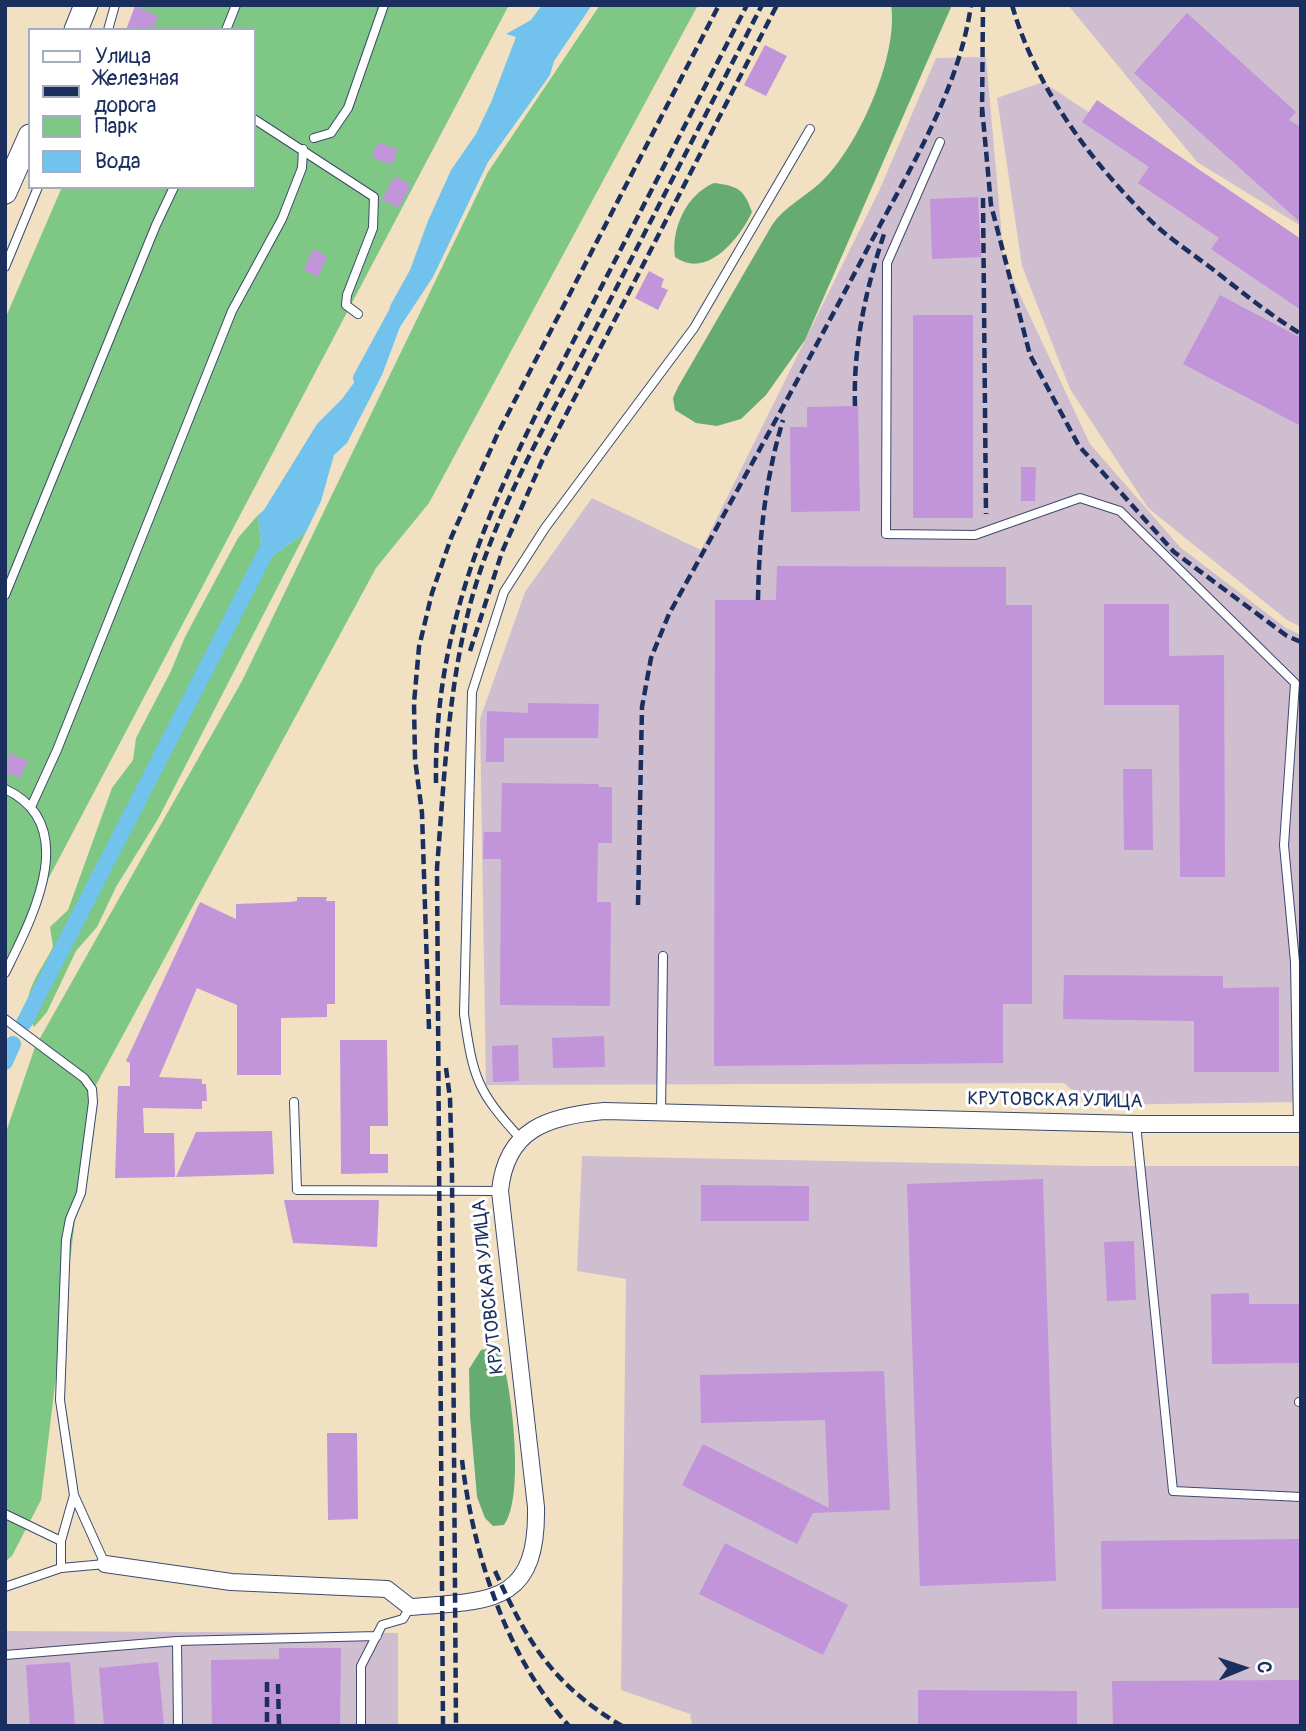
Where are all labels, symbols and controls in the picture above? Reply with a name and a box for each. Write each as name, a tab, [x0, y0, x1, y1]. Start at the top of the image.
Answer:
legend	[28, 28, 256, 189]
text: Улица	[95, 43, 151, 70]
text: Железная дорога	[94, 65, 179, 119]
text: Парк	[95, 113, 138, 140]
text: Вода	[95, 148, 141, 175]
street label: КРУТОВСКАЯ УЛИЦА	[967, 1088, 1143, 1114]
street label: КРУТОВСКАЯ УЛИЦА	[469, 1199, 509, 1375]
north arrow	[1208, 1633, 1278, 1703]
text: С	[1252, 1661, 1276, 1674]

